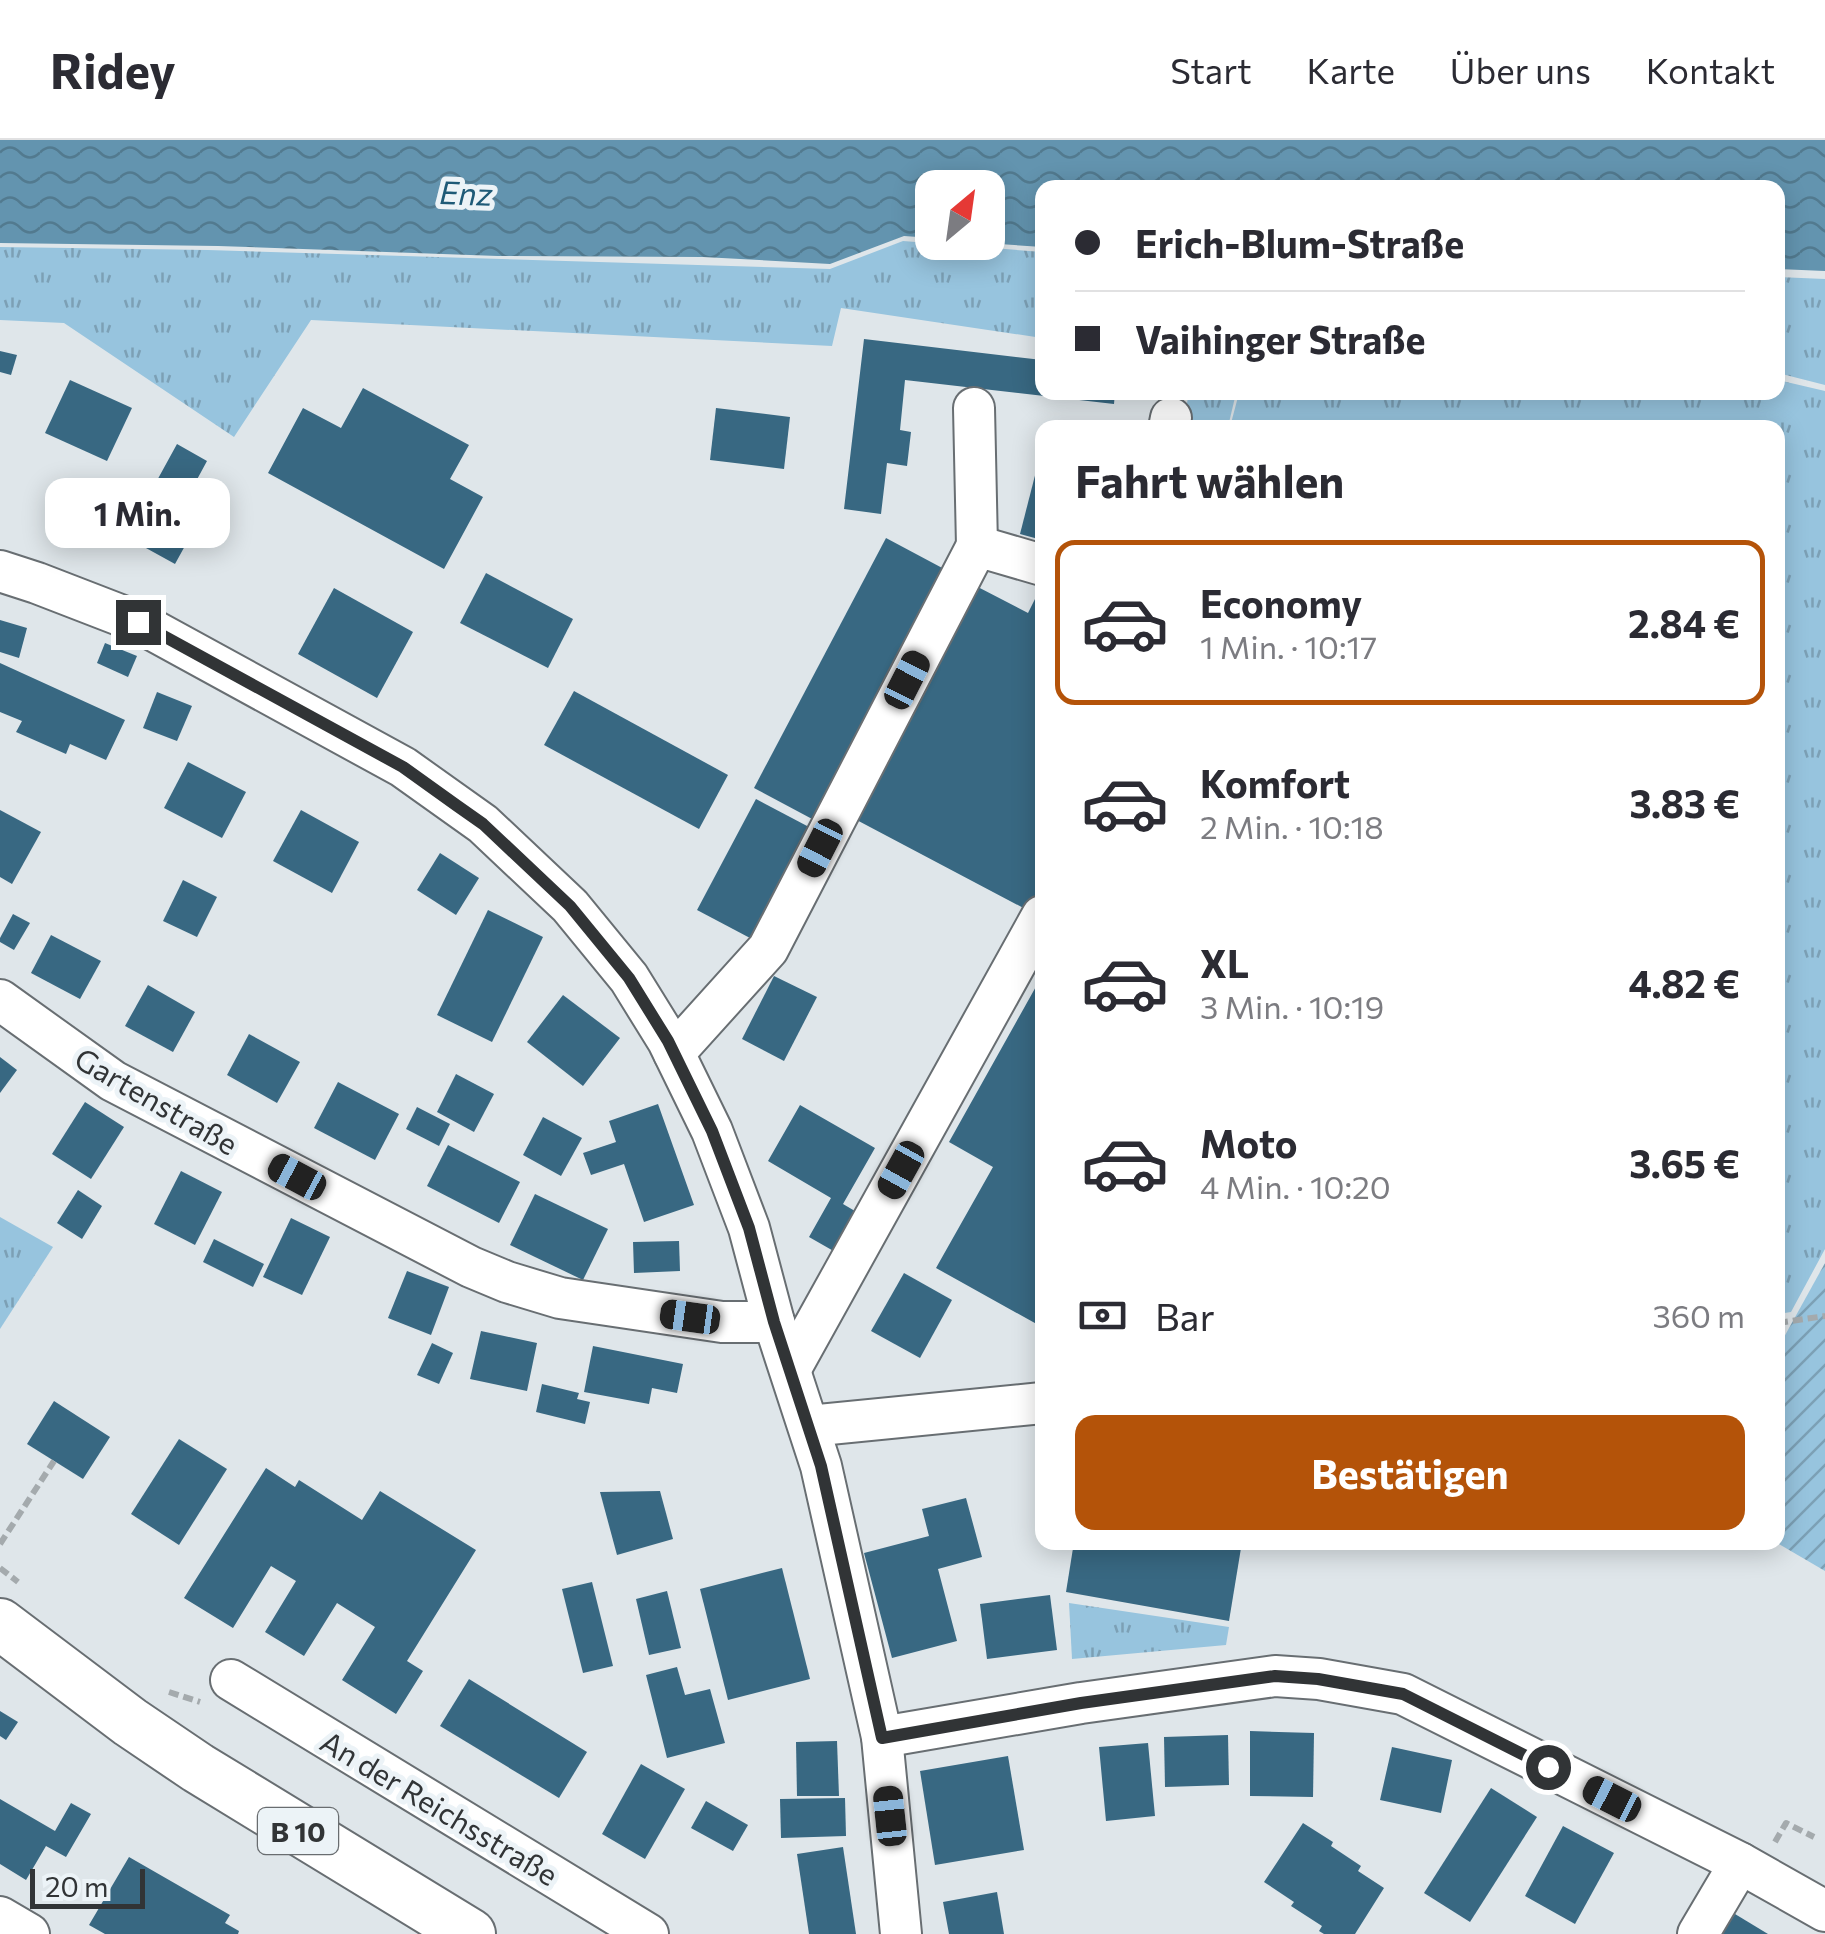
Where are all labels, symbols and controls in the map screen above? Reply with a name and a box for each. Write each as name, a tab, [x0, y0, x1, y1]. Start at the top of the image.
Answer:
text: Ridey	[50, 40, 176, 99]
text: Start	[1170, 48, 1252, 91]
text: Karte	[1307, 48, 1395, 91]
text: Über uns	[1450, 48, 1591, 91]
text: Kontakt	[1646, 48, 1775, 91]
north arrow	[915, 170, 1005, 260]
map controls	[915, 170, 1005, 260]
water label: Enz	[439, 171, 493, 213]
text: Erich-Blum-Straße	[1135, 219, 1464, 266]
text: Vaihinger Straße	[1135, 315, 1426, 362]
text: Fahrt wählen	[1075, 452, 1344, 507]
callout: 1 Min.	[46, 477, 230, 547]
text: 1 Min.	[94, 493, 181, 533]
icon: car	[1080, 578, 1170, 668]
text: Economy	[1200, 579, 1362, 626]
text: 2.84 €	[1628, 599, 1740, 646]
route end	[116, 600, 161, 645]
text: 1 Min. · 10:17	[1200, 626, 1377, 666]
car	[880, 646, 934, 714]
icon: car	[1080, 758, 1170, 848]
text: Komfort	[1200, 759, 1350, 806]
text: 3.83 €	[1629, 779, 1740, 826]
text: 2 Min. · 10:18	[1200, 806, 1384, 846]
car	[793, 814, 847, 882]
icon: car	[1080, 938, 1170, 1028]
text: XL	[1200, 939, 1249, 986]
text: 4.82 €	[1628, 959, 1740, 1006]
text: 3 Min. · 10:19	[1200, 986, 1384, 1026]
street label: Gartenstraße	[69, 1038, 245, 1162]
icon: car	[1080, 1118, 1170, 1208]
text: Moto	[1200, 1119, 1298, 1166]
car	[873, 1136, 929, 1204]
text: 3.65 €	[1629, 1139, 1740, 1186]
car	[263, 1150, 331, 1204]
text: 4 Min. · 10:20	[1200, 1166, 1391, 1206]
icon: cash	[1075, 1288, 1130, 1343]
text: Bar	[1155, 1292, 1215, 1339]
text: 360 m	[1652, 1295, 1745, 1335]
car	[658, 1298, 722, 1336]
button: Bestätigen	[1075, 1415, 1745, 1530]
street label: An der Reichsstraße	[315, 1722, 565, 1892]
route start	[1526, 1745, 1571, 1790]
car	[1578, 1772, 1646, 1826]
car	[872, 1785, 908, 1847]
road number: B 10	[258, 1808, 338, 1854]
scale bar	[30, 1864, 145, 1908]
text: 20 m	[45, 1869, 109, 1903]

